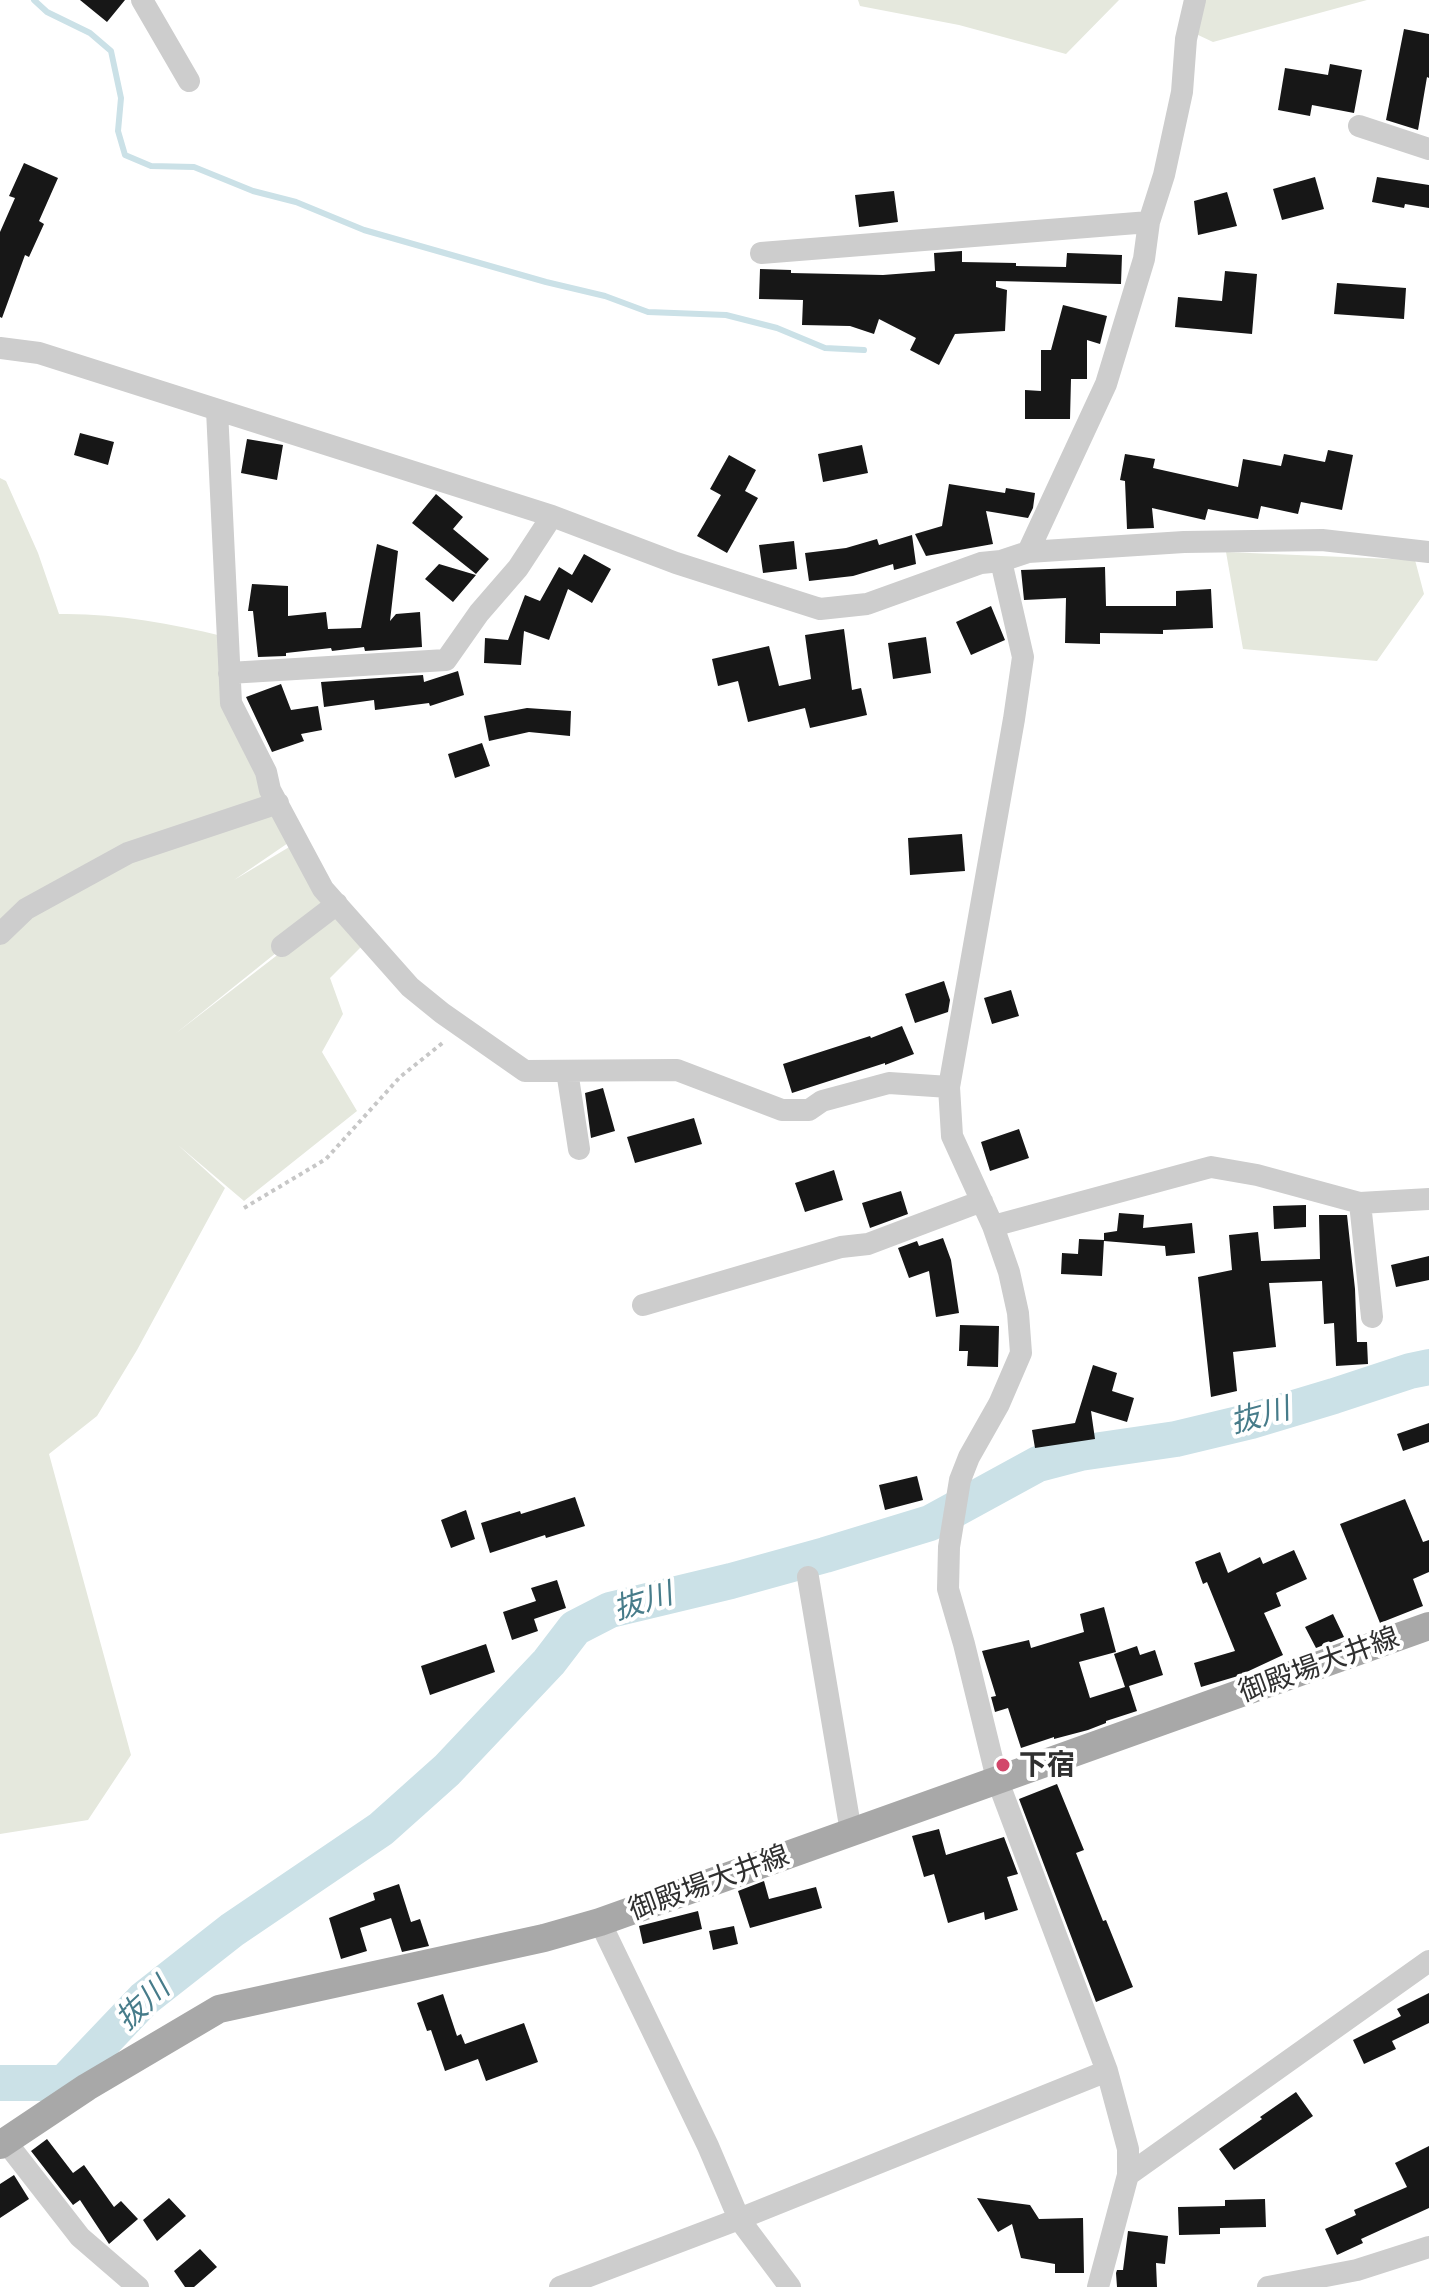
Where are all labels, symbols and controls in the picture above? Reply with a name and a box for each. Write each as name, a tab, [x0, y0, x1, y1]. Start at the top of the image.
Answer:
water label: 抜川	[1226, 1391, 1294, 1441]
water label: 抜川	[609, 1576, 677, 1628]
street label: 御殿場大井線	[1234, 1620, 1404, 1710]
place label: 下宿	[1019, 1748, 1075, 1782]
marker: 下宿	[994, 1756, 1012, 1774]
street label: 御殿場大井線	[624, 1838, 794, 1928]
water label: 抜川	[109, 1970, 177, 2038]

